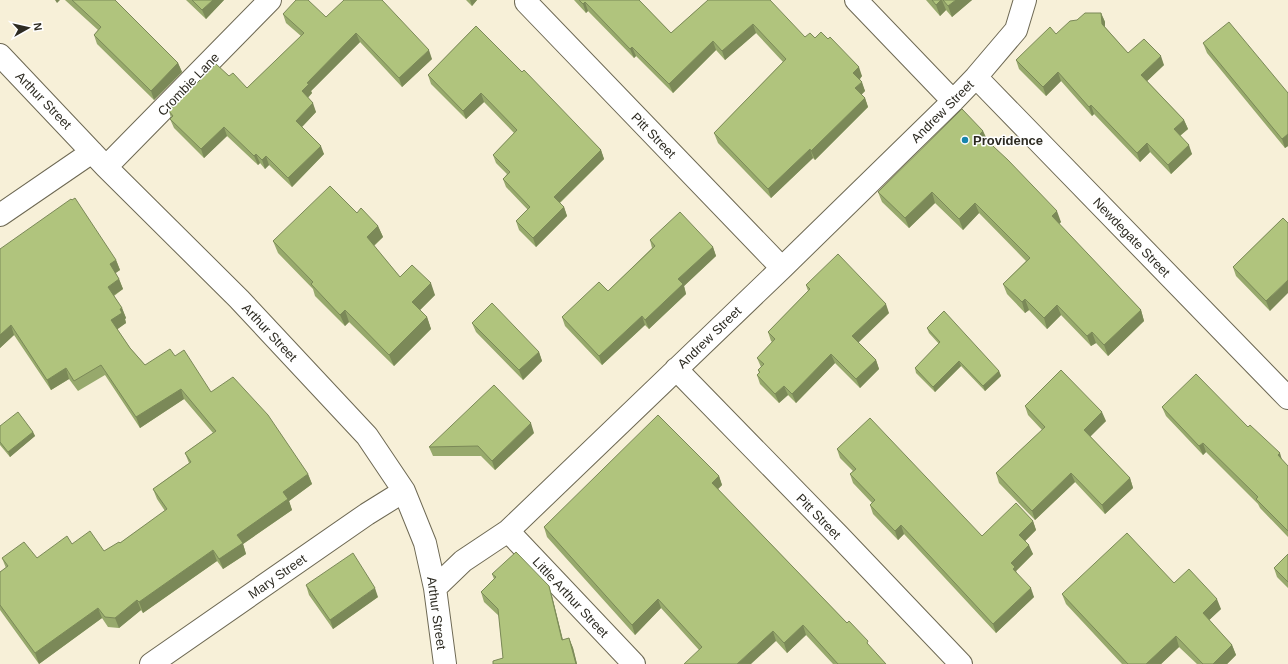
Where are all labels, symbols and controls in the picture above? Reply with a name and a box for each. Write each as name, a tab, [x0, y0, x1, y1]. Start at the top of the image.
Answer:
north arrow	[8, 8, 48, 48]
text: N	[31, 22, 44, 31]
street label: Crombie Lane	[155, 50, 222, 119]
street label: Arthur Street	[13, 69, 75, 132]
street label: Andrew Street	[908, 77, 977, 146]
street label: Pitt Street	[628, 110, 679, 161]
place label: Providence	[973, 133, 1043, 148]
marker: Providence	[960, 135, 970, 145]
street label: Newdegate Street	[1090, 195, 1173, 280]
street label: Arthur Street	[239, 300, 301, 365]
street label: Andrew Street	[675, 303, 744, 371]
street label: Pitt Street	[793, 491, 844, 542]
street label: Mary Street	[245, 551, 309, 602]
street label: Little Arthur Street	[530, 554, 612, 641]
street label: Arthur Street	[424, 576, 449, 651]

